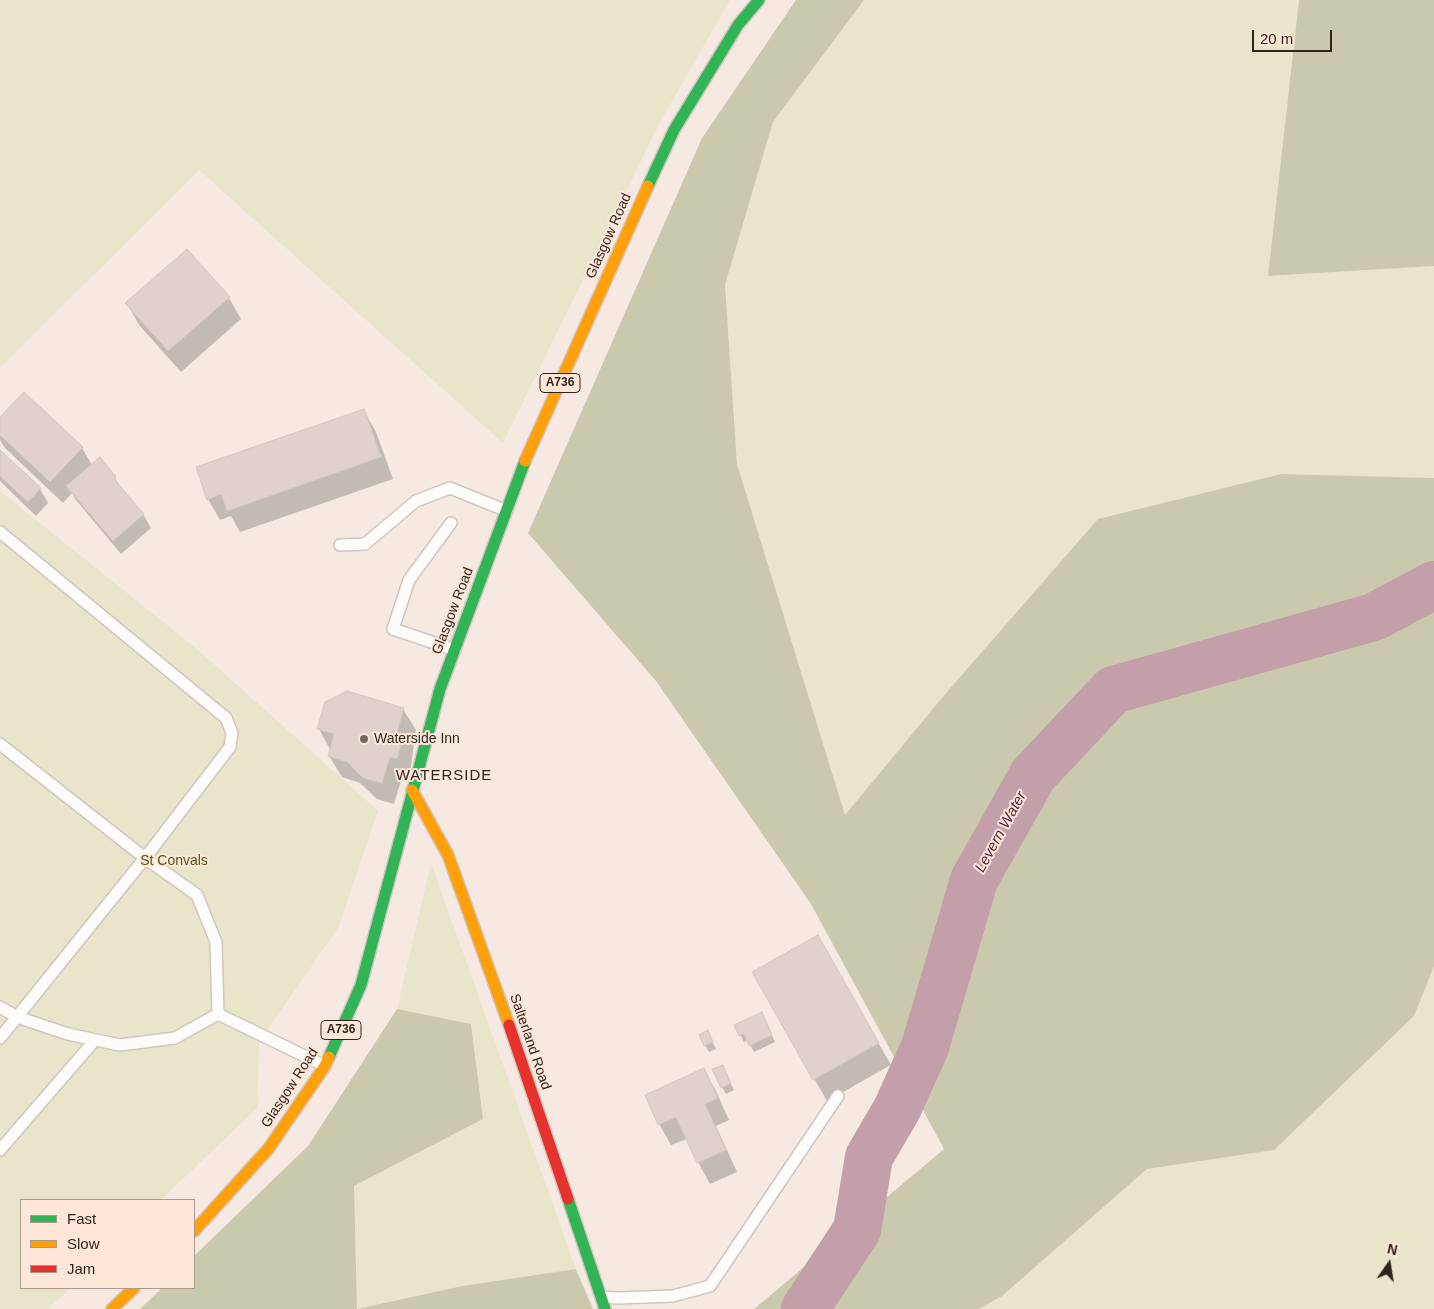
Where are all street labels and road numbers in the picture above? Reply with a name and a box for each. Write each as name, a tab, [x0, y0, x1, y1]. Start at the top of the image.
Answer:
street label: Glasgow Road	[583, 191, 635, 281]
road number: A736	[540, 373, 580, 392]
street label: Glasgow Road	[429, 565, 477, 657]
street label: Salterland Road	[506, 992, 554, 1092]
road number: A736	[321, 1020, 361, 1040]
street label: Glasgow Road	[258, 1045, 322, 1131]

